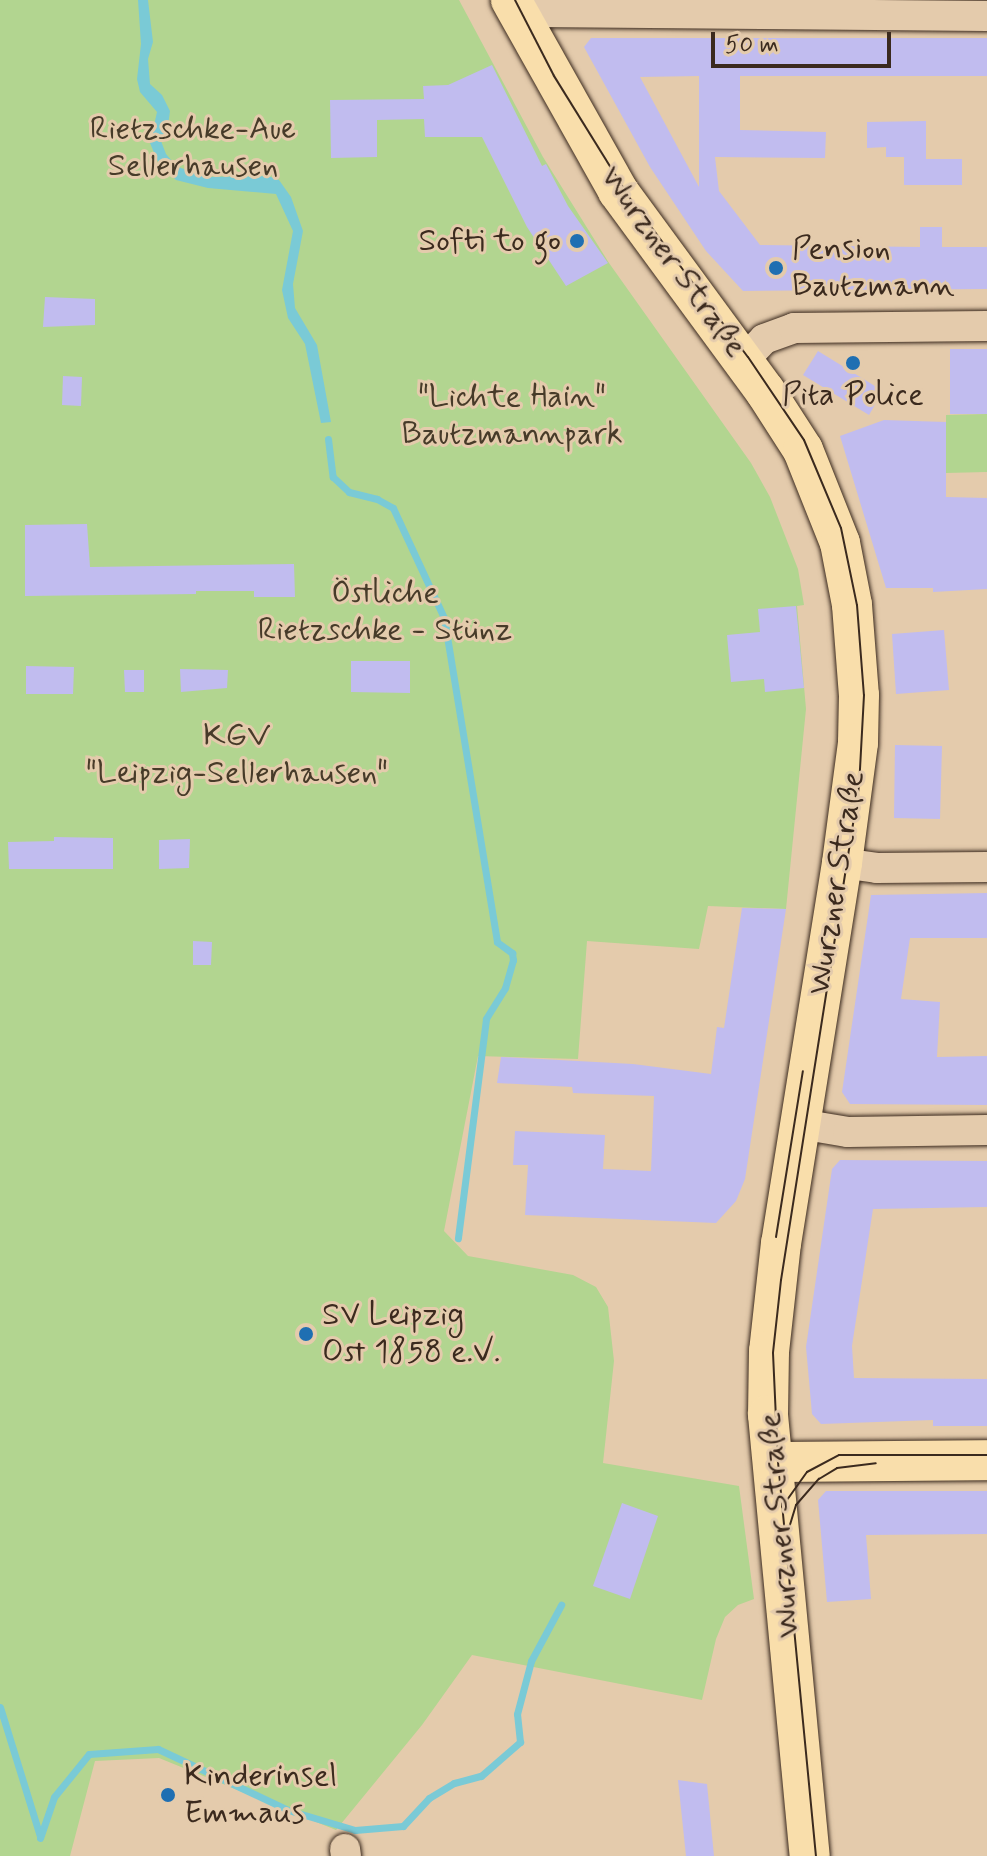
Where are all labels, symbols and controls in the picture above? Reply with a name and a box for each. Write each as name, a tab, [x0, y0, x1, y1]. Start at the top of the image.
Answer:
scale bar	[715, 16, 895, 66]
text: 50 m	[725, 30, 779, 61]
park label: Rietzschke-Aue Sellerhausen	[90, 111, 296, 186]
street label: Wurzner Straße	[593, 161, 753, 363]
place label: Softi to go	[419, 222, 561, 260]
place label: Pension Bautzmann	[792, 231, 955, 306]
marker: Softi to go	[568, 232, 586, 250]
marker: Pension Bautzmann	[767, 259, 785, 277]
marker: Pita Police	[844, 354, 862, 372]
place label: Pita Police	[784, 376, 922, 414]
park label: "Lichte Hain" Bautzmannpark	[401, 379, 623, 454]
park label: Östliche Rietzschke - Stünz	[258, 575, 512, 650]
park label: KGV "Leipzig-Sellerhausen"	[86, 718, 388, 793]
street label: Wurzner Straße	[801, 771, 873, 995]
place label: SV Leipzig Ost 1858 e.V.	[322, 1297, 500, 1372]
marker: SV Leipzig Ost 1858 e.V.	[297, 1325, 315, 1343]
street label: Wurzner Straße	[751, 1413, 809, 1637]
place label: Kinderinsel Emmaus	[184, 1758, 337, 1833]
marker: Kinderinsel Emmaus	[159, 1786, 177, 1804]

